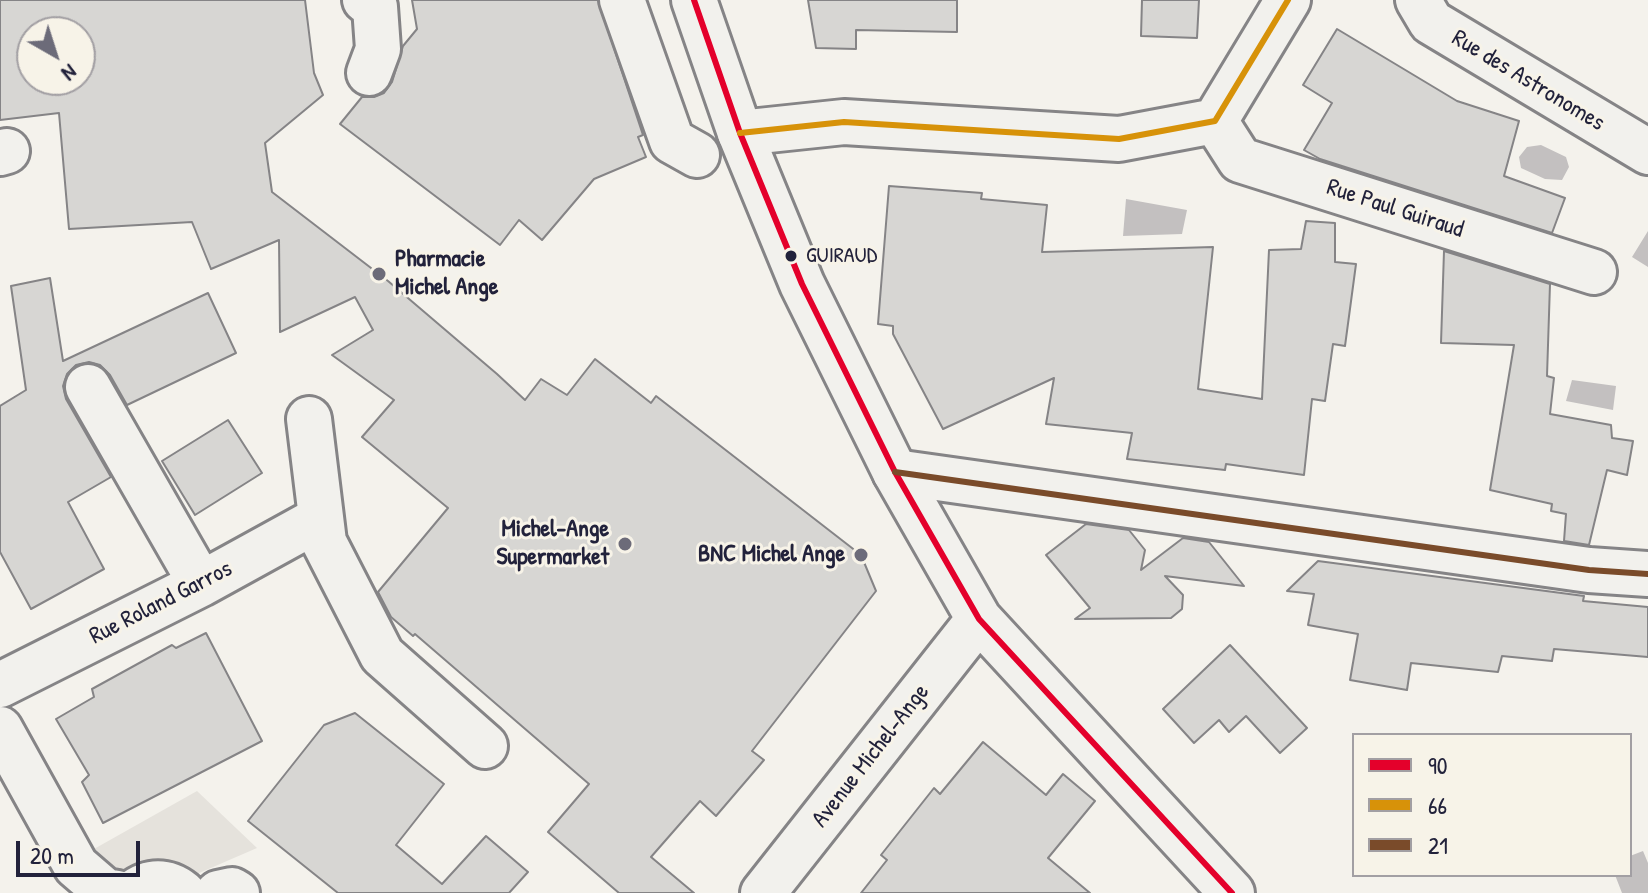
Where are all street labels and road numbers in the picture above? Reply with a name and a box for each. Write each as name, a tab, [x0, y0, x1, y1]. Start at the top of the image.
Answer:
street label: Rue des Astronomes	[1446, 24, 1610, 138]
street label: Rue Paul Guiraud	[1323, 173, 1467, 245]
street label: Rue Roland Garros	[85, 555, 237, 651]
street label: Avenue Michel-Ange	[806, 679, 936, 833]

